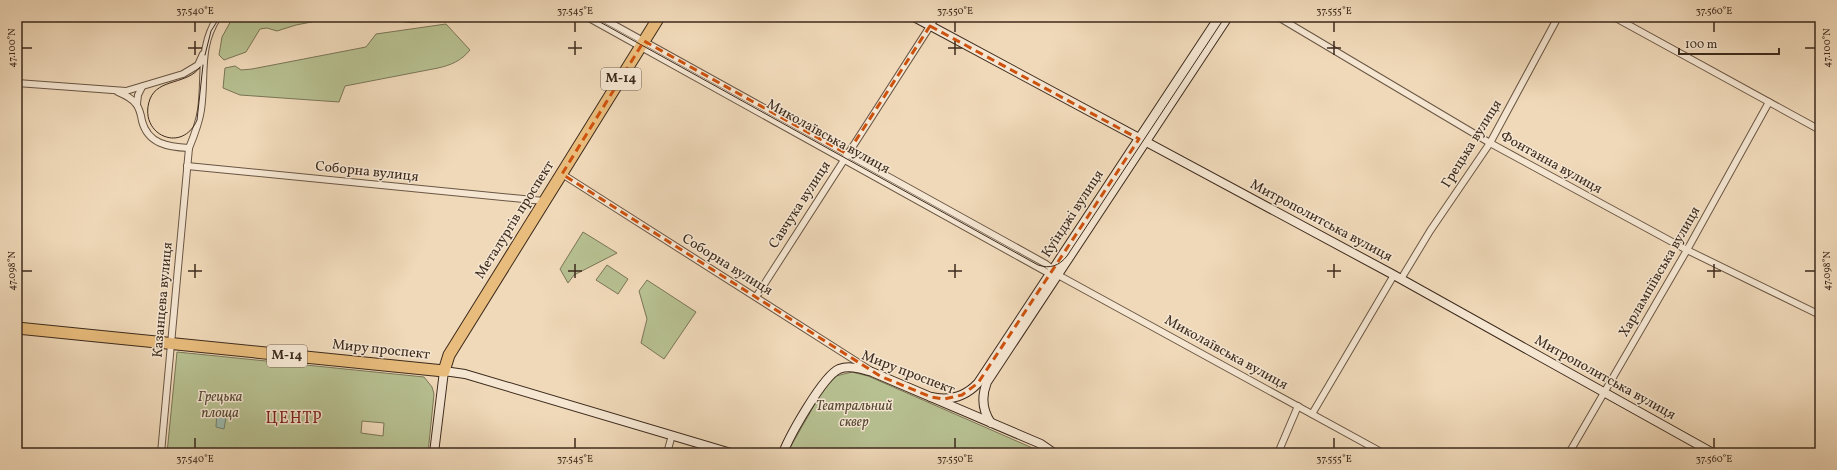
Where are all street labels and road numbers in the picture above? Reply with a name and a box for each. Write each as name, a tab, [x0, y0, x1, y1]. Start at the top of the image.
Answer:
road number: М-14	[601, 68, 641, 90]
street label: Миколаївська вулиця	[763, 95, 893, 179]
street label: Грецька вулиця	[1437, 96, 1507, 192]
street label: Фонтанна вулиця	[1497, 127, 1605, 199]
street label: Соборна вулиця	[314, 157, 420, 187]
street label: Металургів проспект	[471, 157, 559, 283]
street label: Савчука вулиця	[765, 158, 835, 252]
street label: Куїнджі вулиця	[1038, 167, 1108, 261]
street label: Митрополитська вулиця	[1246, 175, 1396, 267]
street label: Харлампіївська вулиця	[1615, 203, 1705, 341]
street label: Соборна вулиця	[678, 229, 776, 301]
street label: Казанцева вулиця	[148, 241, 178, 359]
street label: Миколаївська вулиця	[1161, 311, 1291, 395]
street label: Митрополитська вулиця	[1531, 331, 1679, 425]
street label: Миру проспект	[331, 335, 431, 365]
road number: М-14	[267, 345, 307, 367]
street label: Миру проспект	[859, 346, 957, 400]

